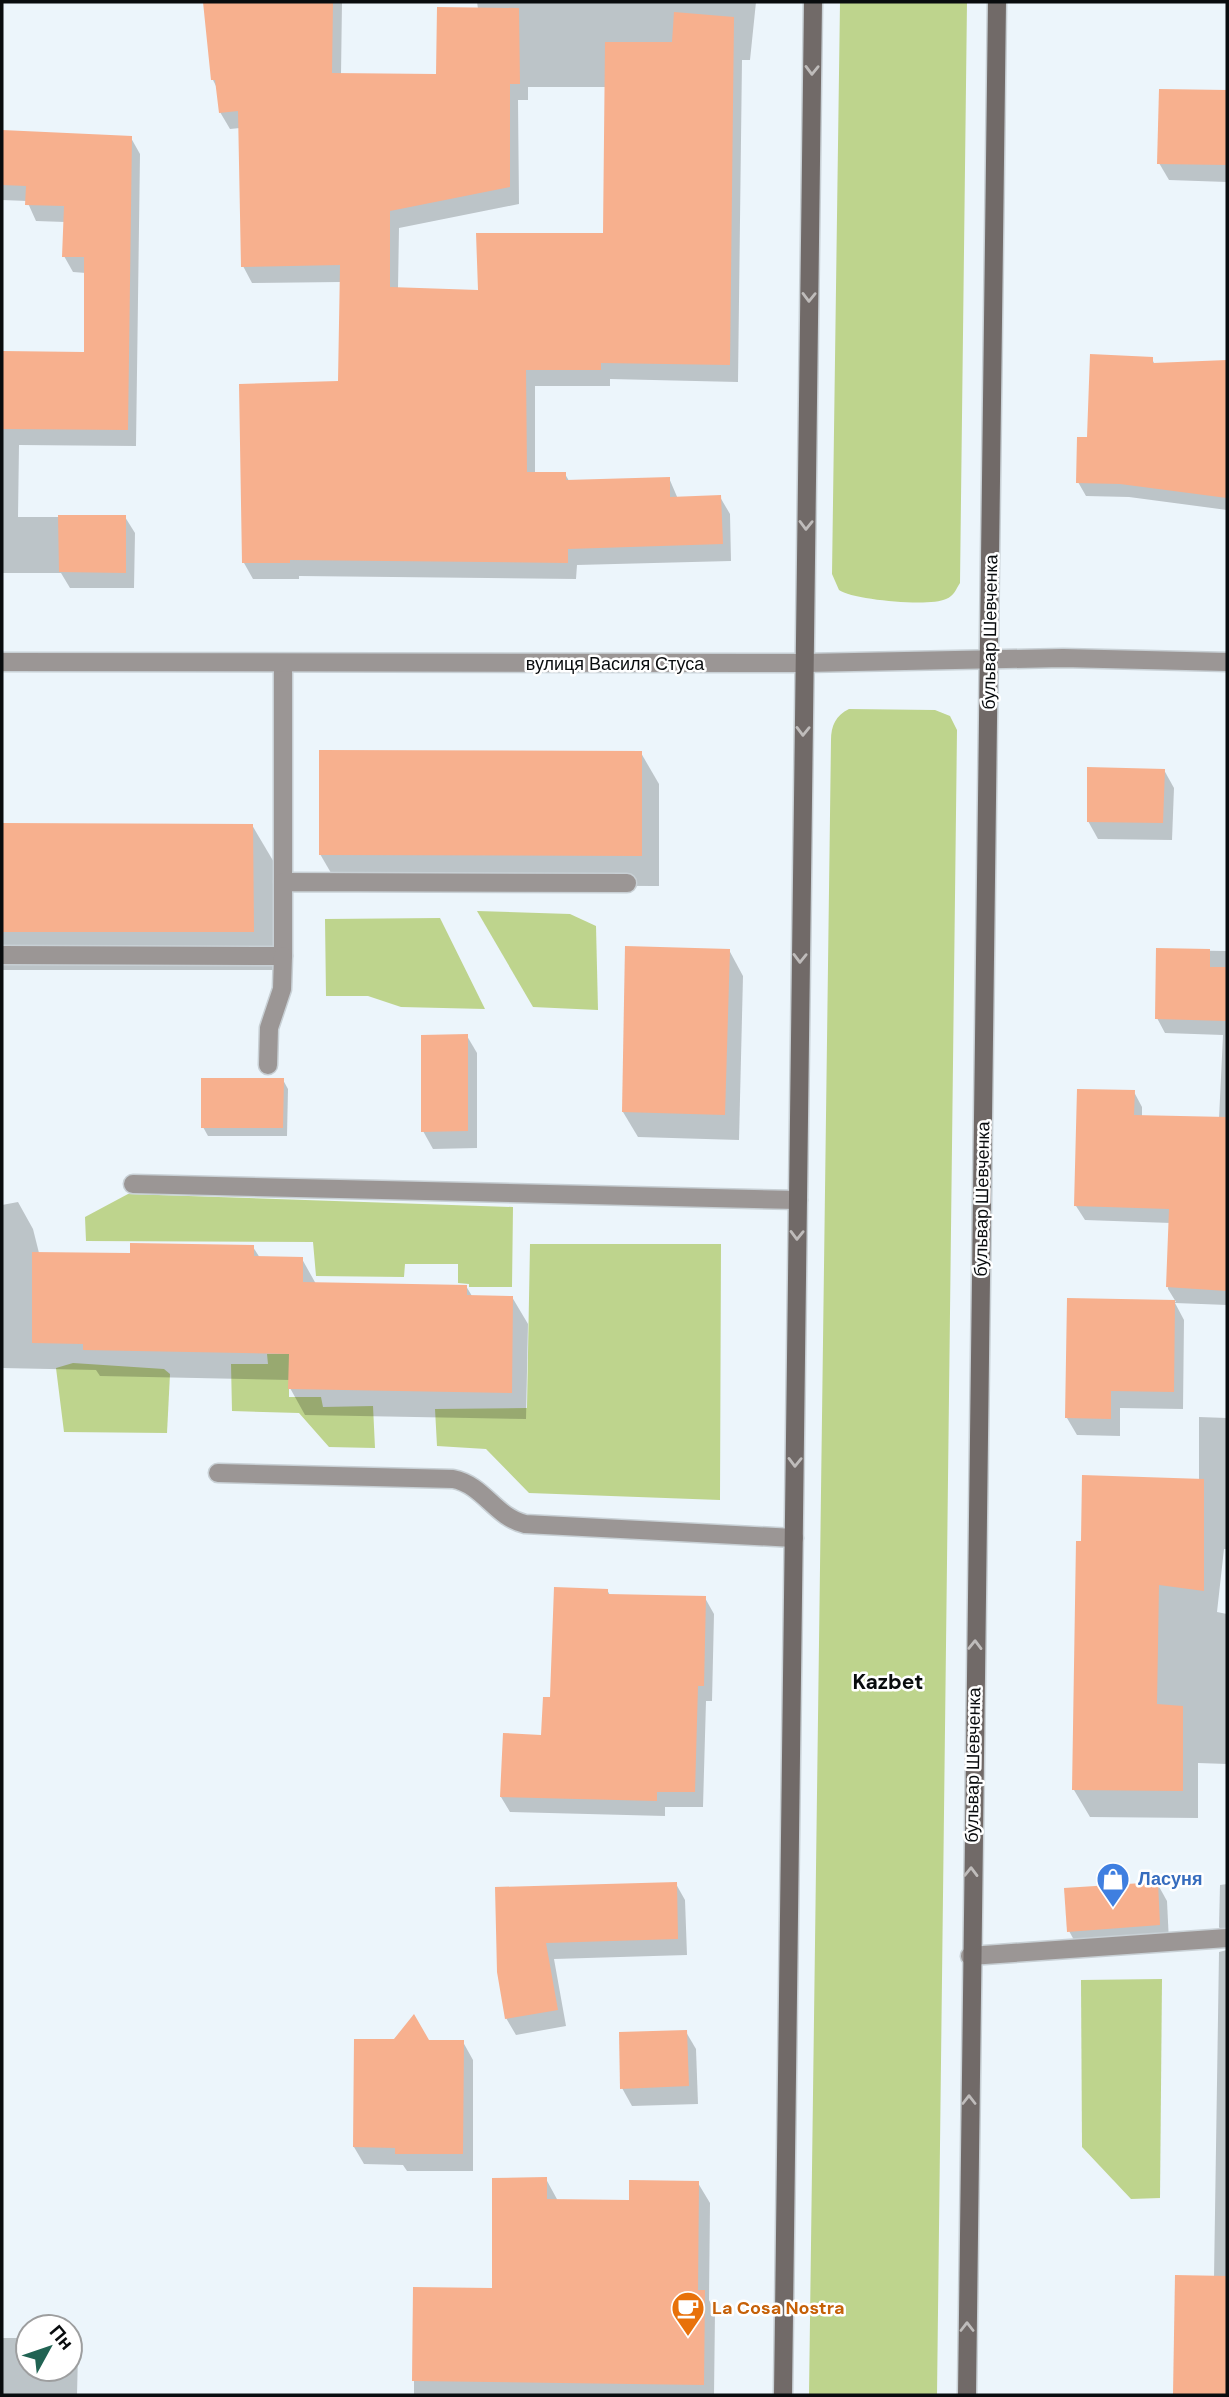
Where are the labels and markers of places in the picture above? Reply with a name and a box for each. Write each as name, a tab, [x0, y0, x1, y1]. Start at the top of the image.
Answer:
shop icon: Ласуня	[1094, 1860, 1132, 1909]
place label: Ласуня	[1138, 1867, 1203, 1891]
cafe icon: La Cosa Nostra	[669, 2289, 707, 2338]
place label: La Cosa Nostra	[712, 2296, 845, 2320]

